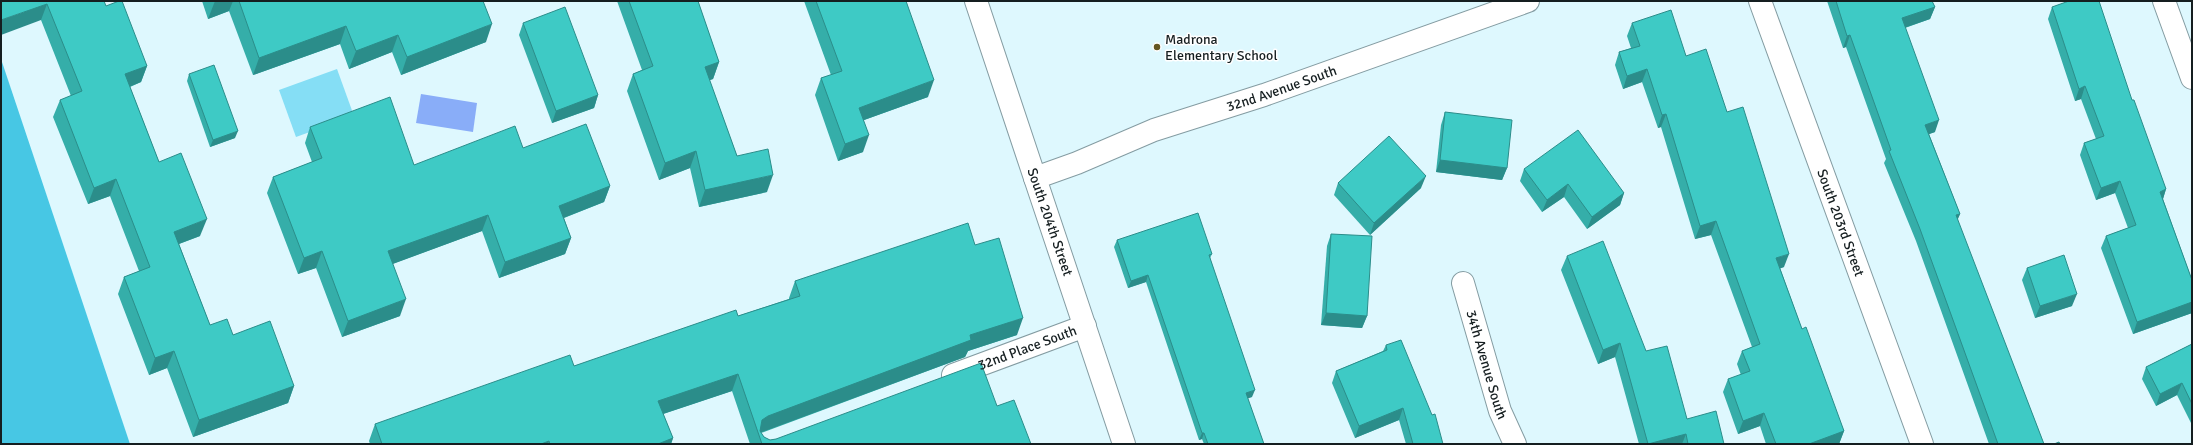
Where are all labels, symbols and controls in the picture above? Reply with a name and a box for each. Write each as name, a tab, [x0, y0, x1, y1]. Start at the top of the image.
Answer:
place label: Madrona Elementary School	[1165, 31, 1278, 64]
marker: Madrona Elementary School	[1152, 42, 1162, 52]
street label: 32nd Avenue South	[1224, 61, 1339, 115]
street label: South 204th Street	[1024, 166, 1076, 278]
street label: South 203rd Street	[1814, 167, 1868, 279]
street label: 34th Avenue South	[1463, 308, 1511, 422]
street label: 32nd Place South	[975, 321, 1079, 374]

